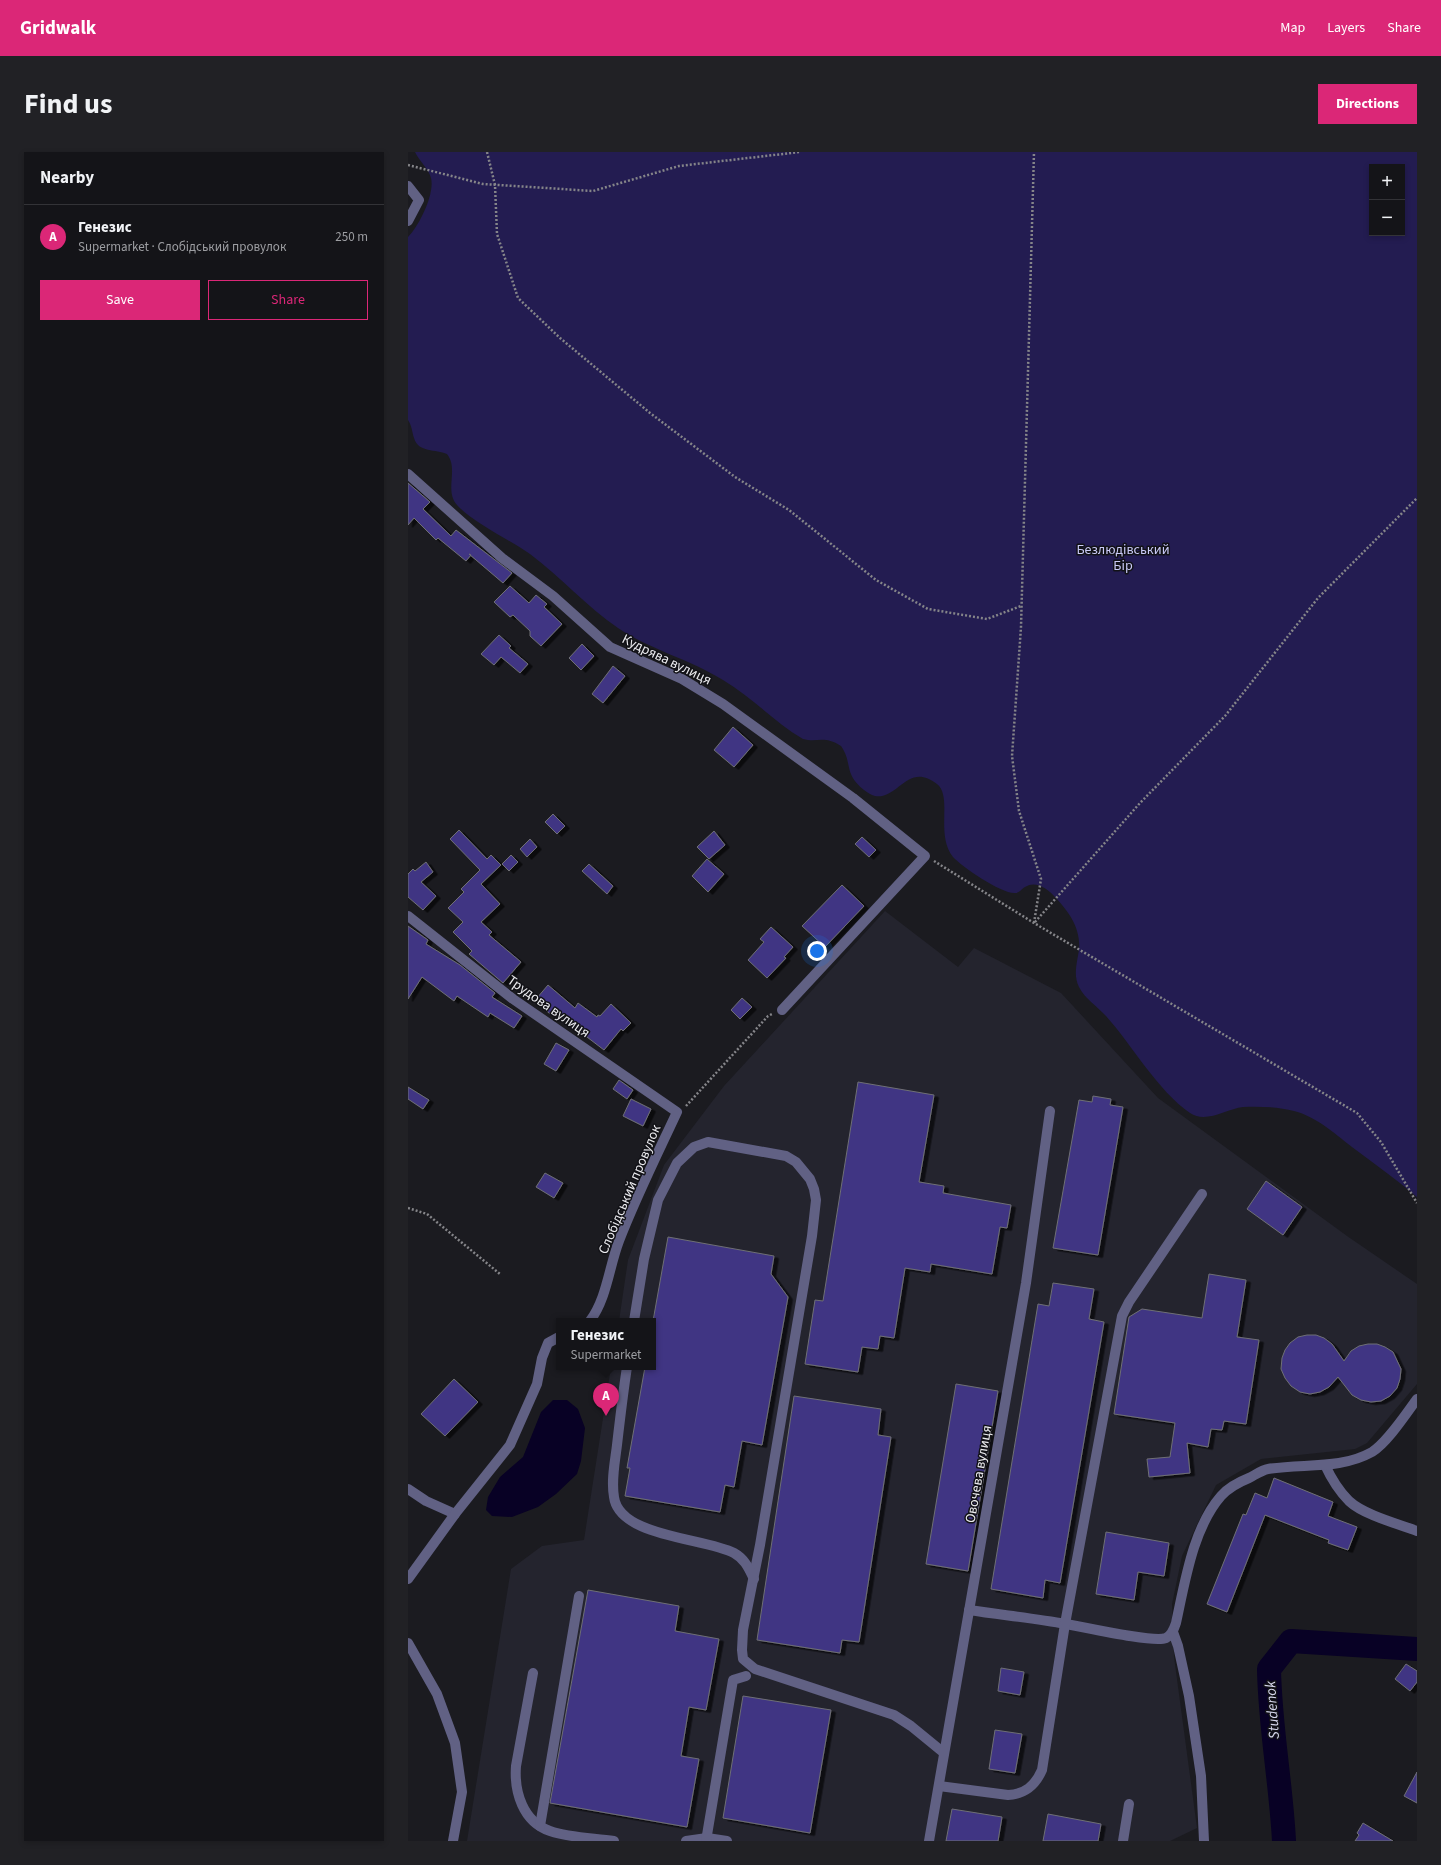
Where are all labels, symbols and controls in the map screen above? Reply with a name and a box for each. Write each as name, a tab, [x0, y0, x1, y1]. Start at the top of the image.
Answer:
text: Gridwalk	[20, 15, 96, 42]
text: Map	[1280, 18, 1305, 38]
text: Layers	[1327, 18, 1365, 38]
text: Share	[1387, 18, 1421, 38]
text: Find us	[24, 84, 112, 124]
button: Directions	[1318, 84, 1417, 124]
map controls	[1369, 164, 1405, 236]
button: +	[1369, 164, 1405, 200]
text: Nearby	[40, 166, 94, 190]
button: −	[1369, 200, 1405, 236]
text: Генезис	[78, 217, 132, 238]
text: A	[49, 228, 57, 246]
text: 250 m	[335, 228, 368, 246]
text: Supermarket · Слобідський провулок	[78, 238, 286, 256]
button: Save	[40, 280, 200, 320]
button: Share	[208, 280, 368, 320]
park label: Безлюдівський Бір	[1076, 540, 1170, 576]
street label: Кудрява вулиця	[618, 630, 715, 690]
your location	[807, 941, 827, 961]
street label: Трудова вулиця	[503, 971, 594, 1043]
street label: Слобідський провулок	[594, 1121, 666, 1257]
popup	[556, 1318, 656, 1370]
text: Генезис	[571, 1325, 624, 1346]
text: Supermarket	[571, 1346, 641, 1364]
pin: A	[593, 1383, 619, 1416]
street label: Овочева вулиця	[961, 1424, 997, 1525]
water label: Studenok	[1260, 1679, 1285, 1740]

